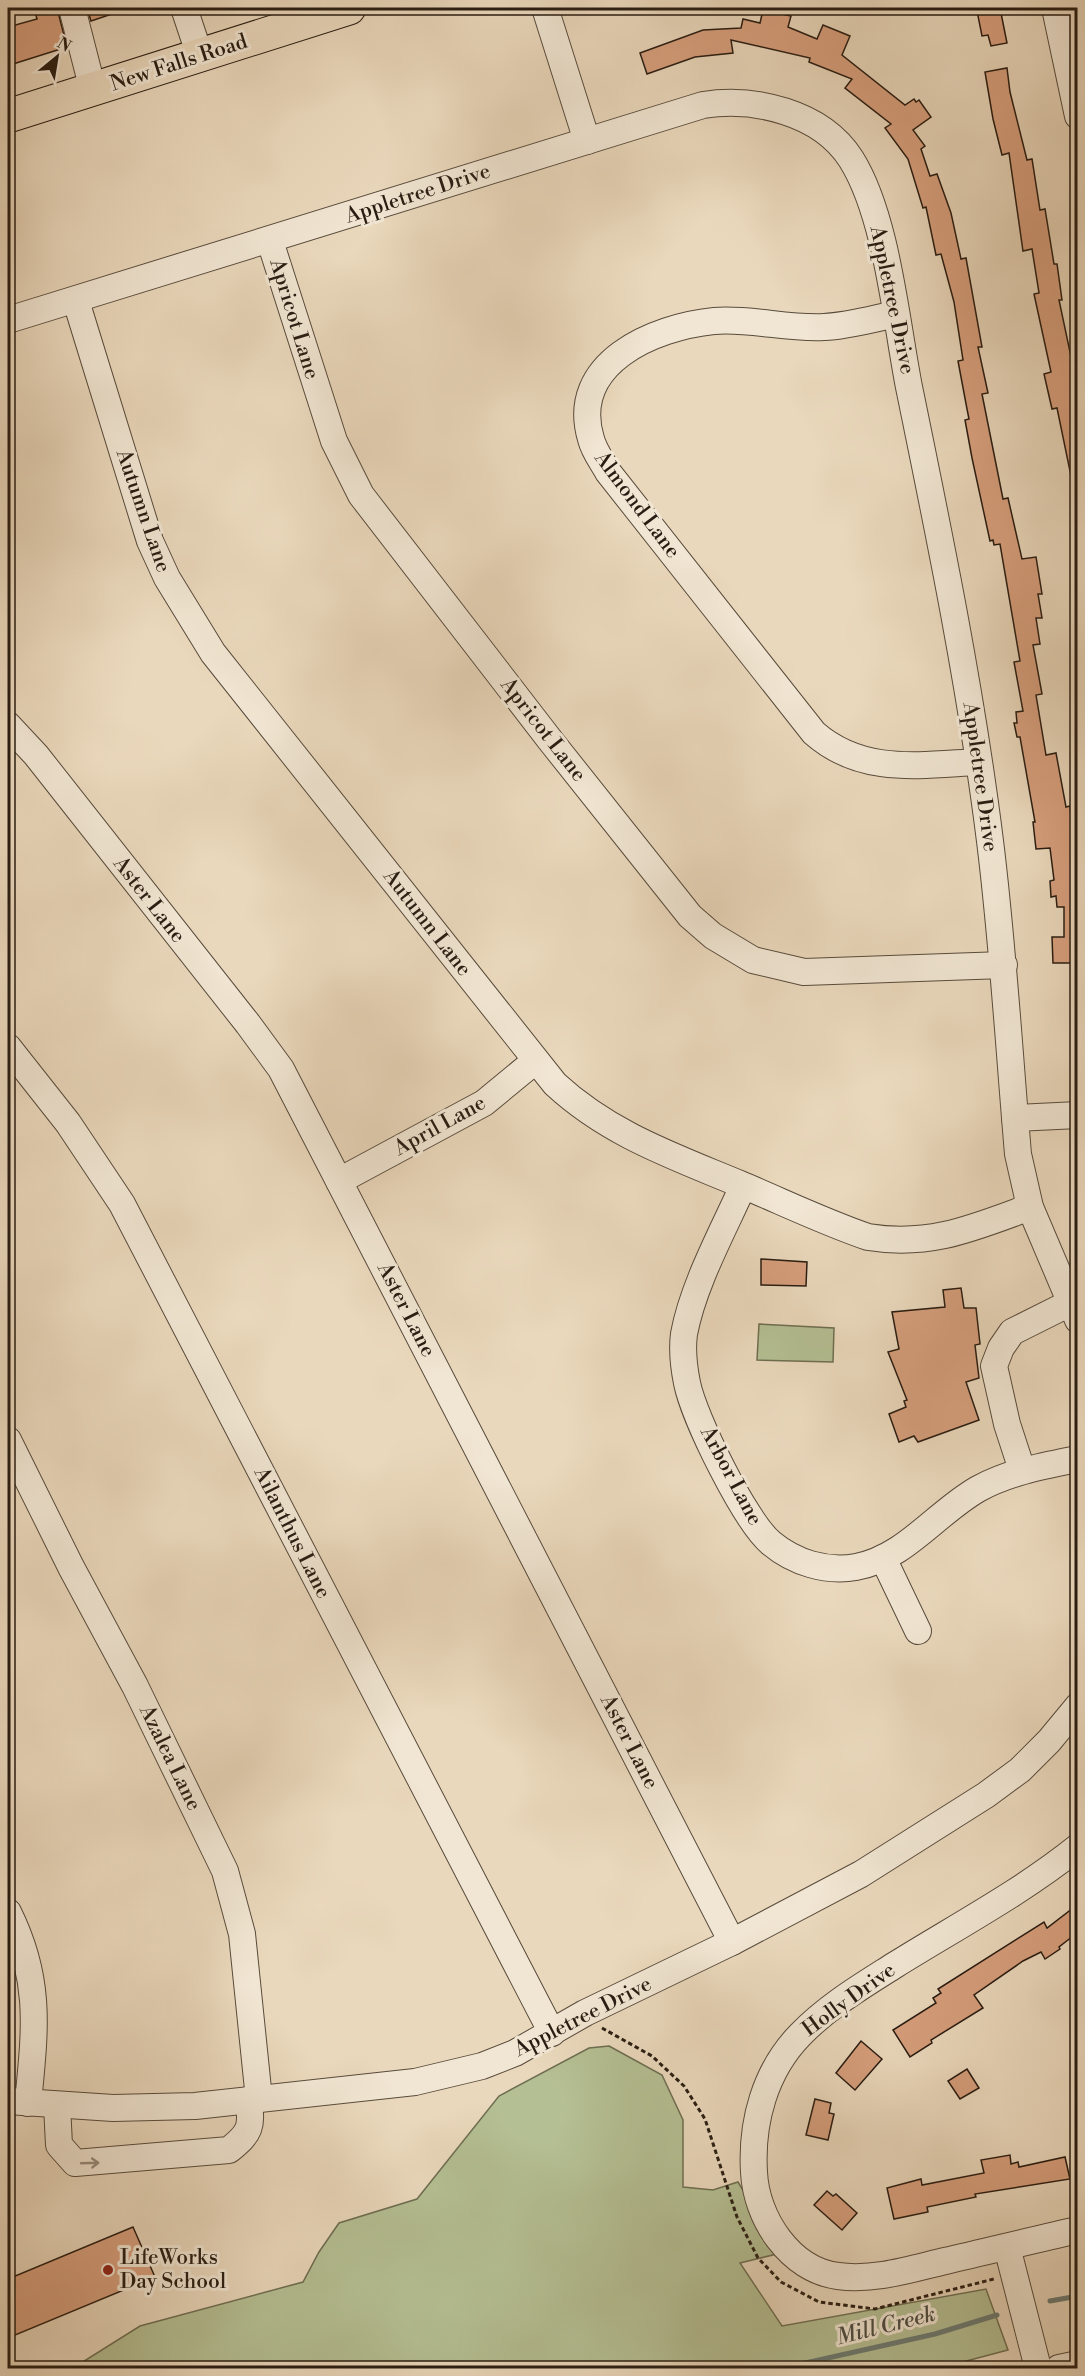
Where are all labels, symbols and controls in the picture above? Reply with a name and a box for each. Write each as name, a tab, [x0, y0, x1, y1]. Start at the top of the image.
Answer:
north arrow	[27, 27, 87, 87]
street label: New Falls Road	[107, 29, 251, 97]
text: N	[54, 33, 75, 57]
street label: Appletree Drive	[341, 158, 494, 230]
street label: Appletree Drive	[863, 223, 920, 376]
street label: Apricot Lane	[263, 255, 325, 382]
street label: Autumn Lane	[109, 445, 176, 576]
street label: Almond Lane	[588, 446, 686, 564]
street label: Apricot Lane	[494, 672, 592, 787]
street label: Appletree Drive	[956, 700, 1003, 853]
street label: Aster Lane	[107, 851, 191, 948]
street label: Autumn Lane	[377, 864, 477, 982]
street label: April Lane	[389, 1090, 491, 1162]
street label: Aster Lane	[371, 1257, 441, 1362]
street label: Arbor Lane	[694, 1421, 768, 1530]
street label: Ailanthus Lane	[247, 1462, 336, 1603]
street label: Aster Lane	[594, 1689, 664, 1794]
street label: Azalea Lane	[133, 1700, 207, 1815]
street label: Holly Drive	[797, 1957, 901, 2043]
street label: Appletree Drive	[509, 1971, 656, 2063]
one-way arrow	[79, 2157, 99, 2169]
place label: LifeWorks Day School	[120, 2245, 226, 2295]
marker: LifeWorks Day School	[101, 2263, 115, 2277]
water label: Mill Creek	[834, 2301, 938, 2351]

